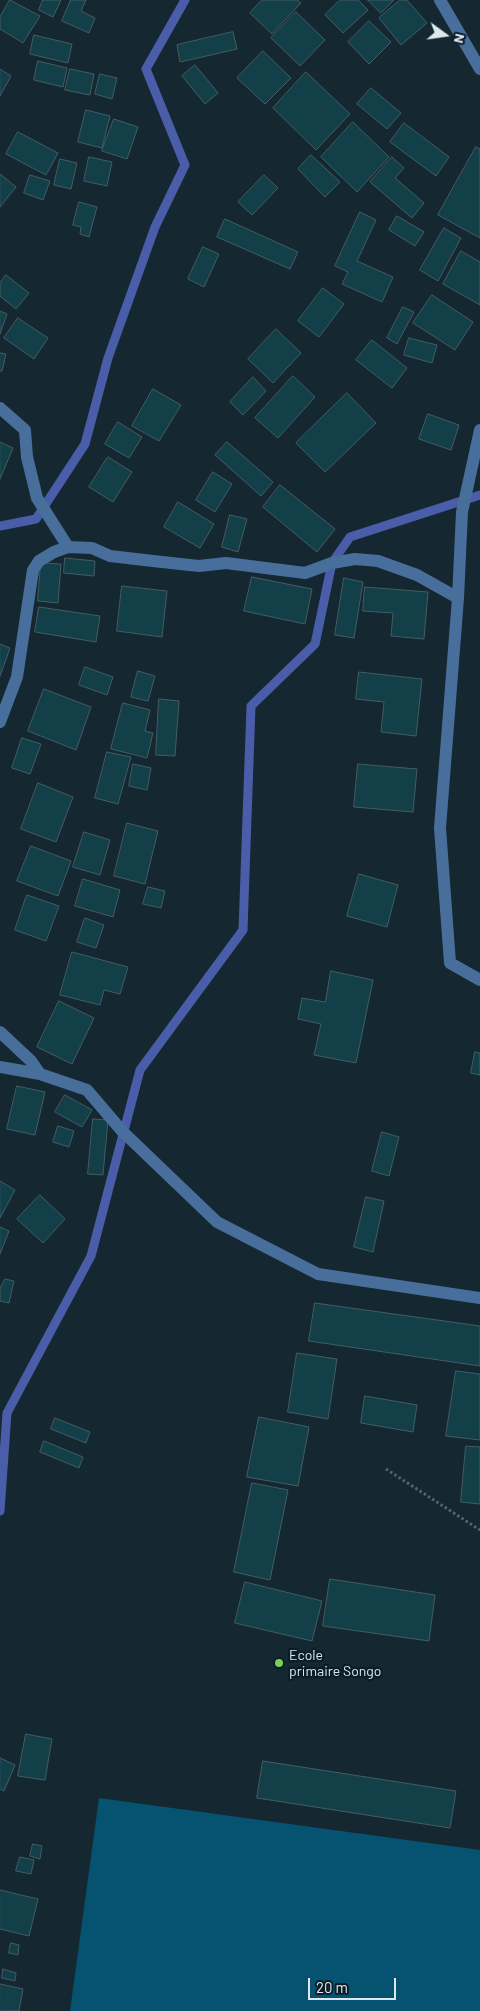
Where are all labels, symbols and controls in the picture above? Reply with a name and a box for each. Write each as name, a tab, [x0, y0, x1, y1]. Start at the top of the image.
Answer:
north arrow	[420, 10, 470, 60]
text: N	[451, 32, 469, 45]
place label: Ecole primaire Songo	[289, 1647, 381, 1680]
marker: Ecole primaire Songo	[273, 1657, 285, 1669]
scale bar	[310, 1968, 398, 2000]
text: 20 m	[316, 1978, 348, 1996]

